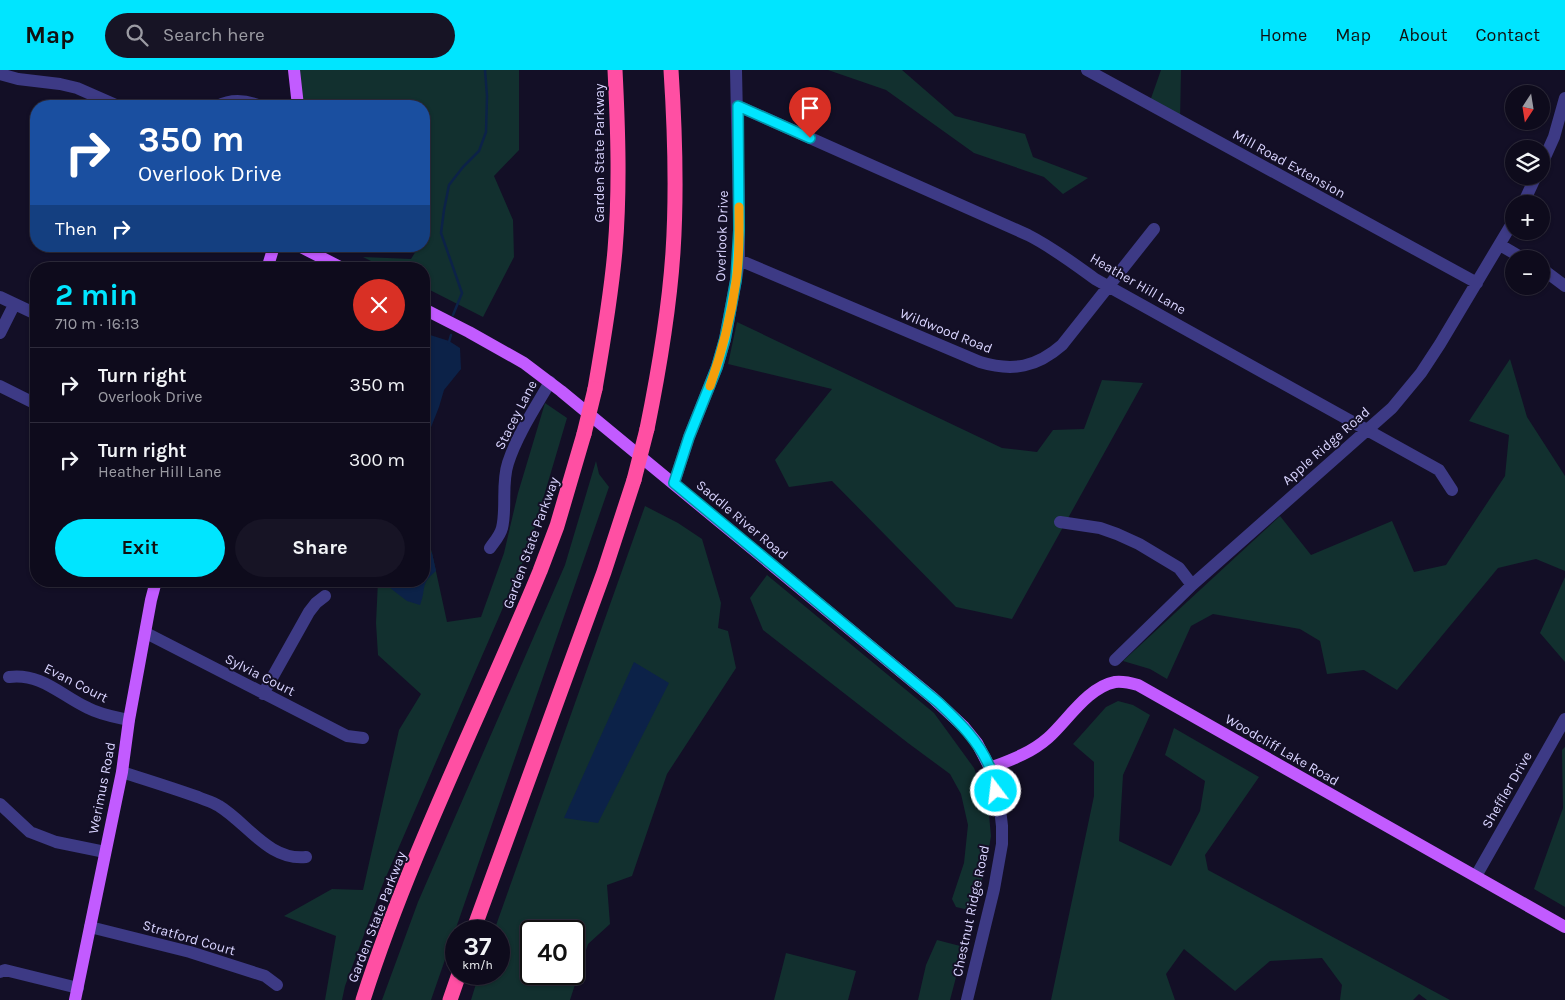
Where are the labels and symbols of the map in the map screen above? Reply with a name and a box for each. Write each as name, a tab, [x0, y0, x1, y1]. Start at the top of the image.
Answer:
street label: Garden State Parkway	[591, 83, 608, 223]
north arrow	[1505, 85, 1550, 130]
pin	[789, 87, 831, 138]
street label: Mill Road Extension	[1230, 126, 1348, 202]
street label: Overlook Drive	[712, 190, 732, 282]
street label: Heather Hill Lane	[1087, 250, 1189, 318]
street label: Wildwood Road	[897, 305, 995, 357]
street label: Stacey Lane	[491, 377, 541, 453]
street label: Apple Ridge Road	[1279, 403, 1373, 489]
street label: Garden State Parkway	[499, 474, 563, 611]
street label: Saddle River Road	[693, 477, 791, 563]
street label: Sylvia Court	[222, 650, 298, 700]
street label: Evan Court	[41, 660, 111, 706]
street label: Woodcliff Lake Road	[1222, 710, 1342, 790]
street label: Werimus Road	[85, 741, 119, 835]
street label: Sheffler Drive	[1478, 749, 1536, 831]
position arrow	[969, 764, 1021, 816]
street label: Chestnut Ridge Road	[949, 844, 993, 978]
street label: Garden State Parkway	[344, 849, 410, 985]
street label: Stratford Court	[141, 917, 237, 959]
speed limit sign: 40	[520, 920, 585, 985]

